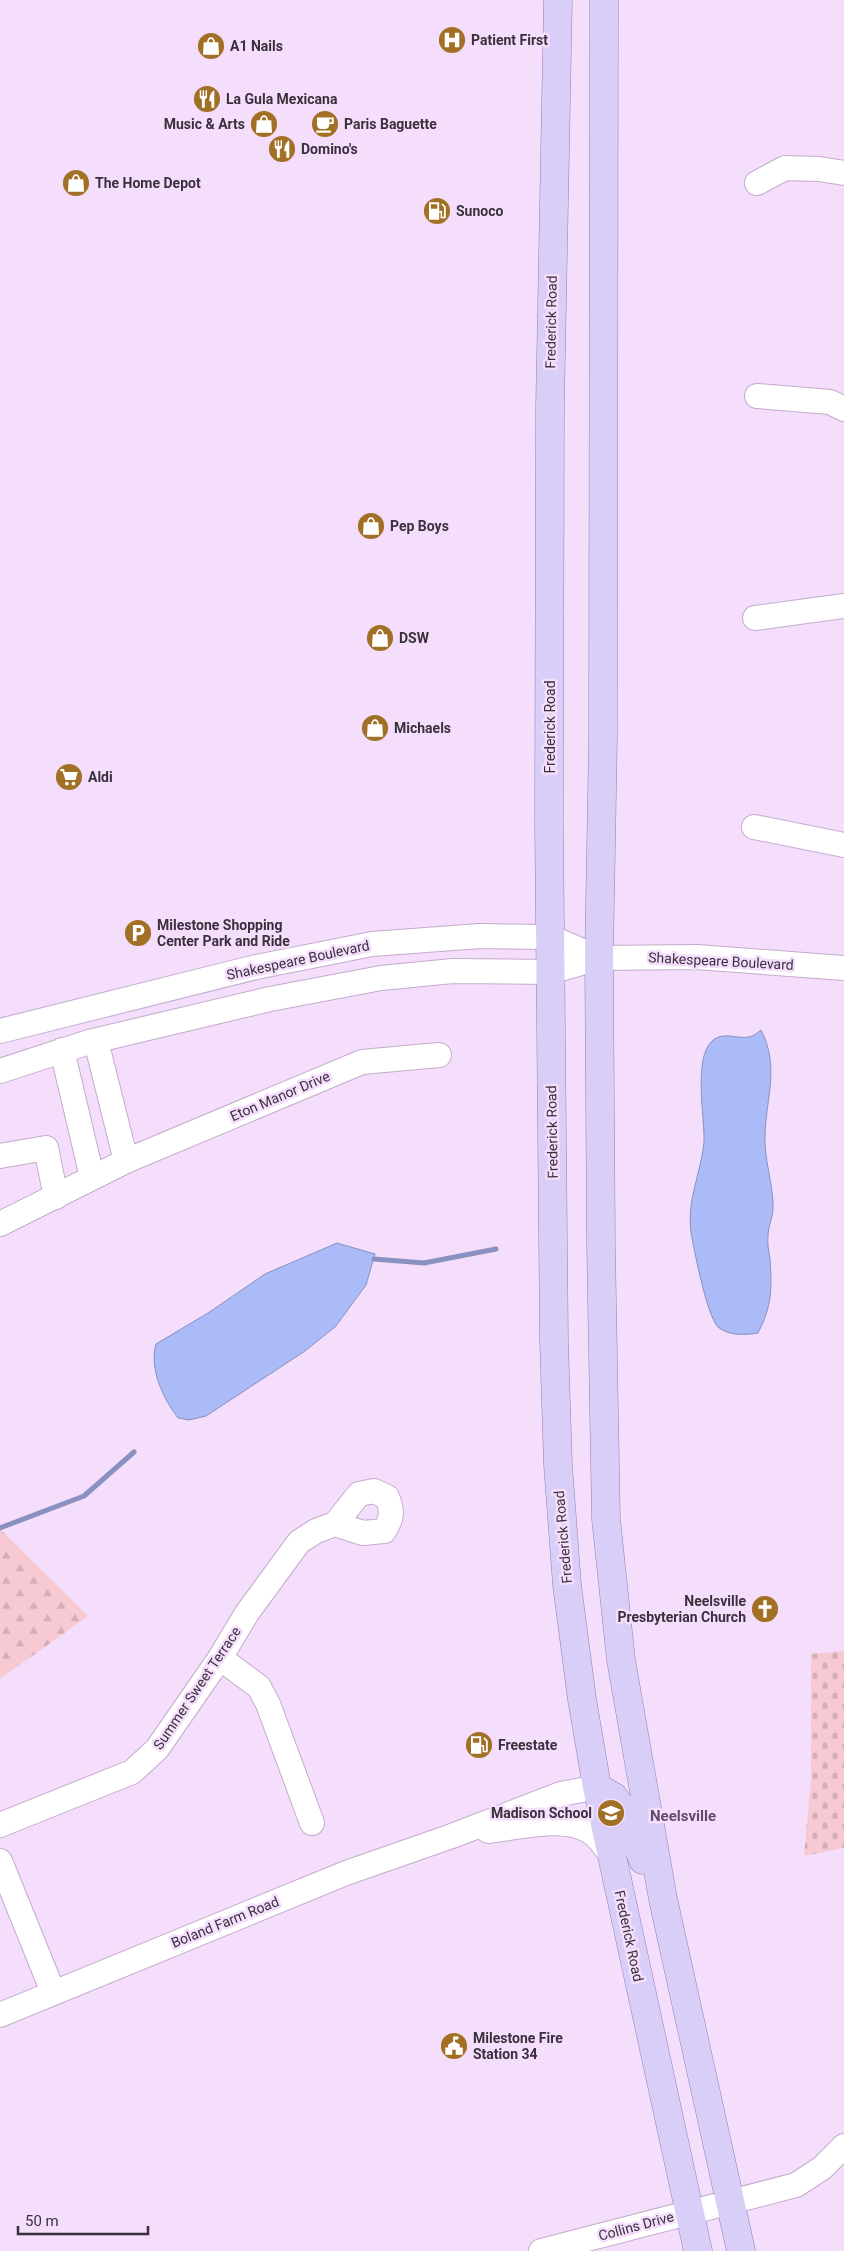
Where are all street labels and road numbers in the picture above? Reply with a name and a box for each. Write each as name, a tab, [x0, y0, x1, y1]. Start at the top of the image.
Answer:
street label: Frederick Road	[542, 275, 560, 369]
street label: Frederick Road	[542, 680, 558, 774]
street label: Shakespeare Boulevard	[225, 937, 371, 983]
street label: Shakespeare Boulevard	[648, 949, 794, 973]
street label: Eton Manor Drive	[228, 1068, 332, 1124]
street label: Frederick Road	[543, 1085, 561, 1179]
street label: Frederick Road	[551, 1490, 575, 1584]
street label: Summer Sweet Terrace	[150, 1624, 244, 1752]
street label: Frederick Road	[611, 1889, 647, 1983]
street label: Boland Farm Road	[169, 1893, 281, 1951]
street label: Collins Drive	[597, 2208, 675, 2244]

